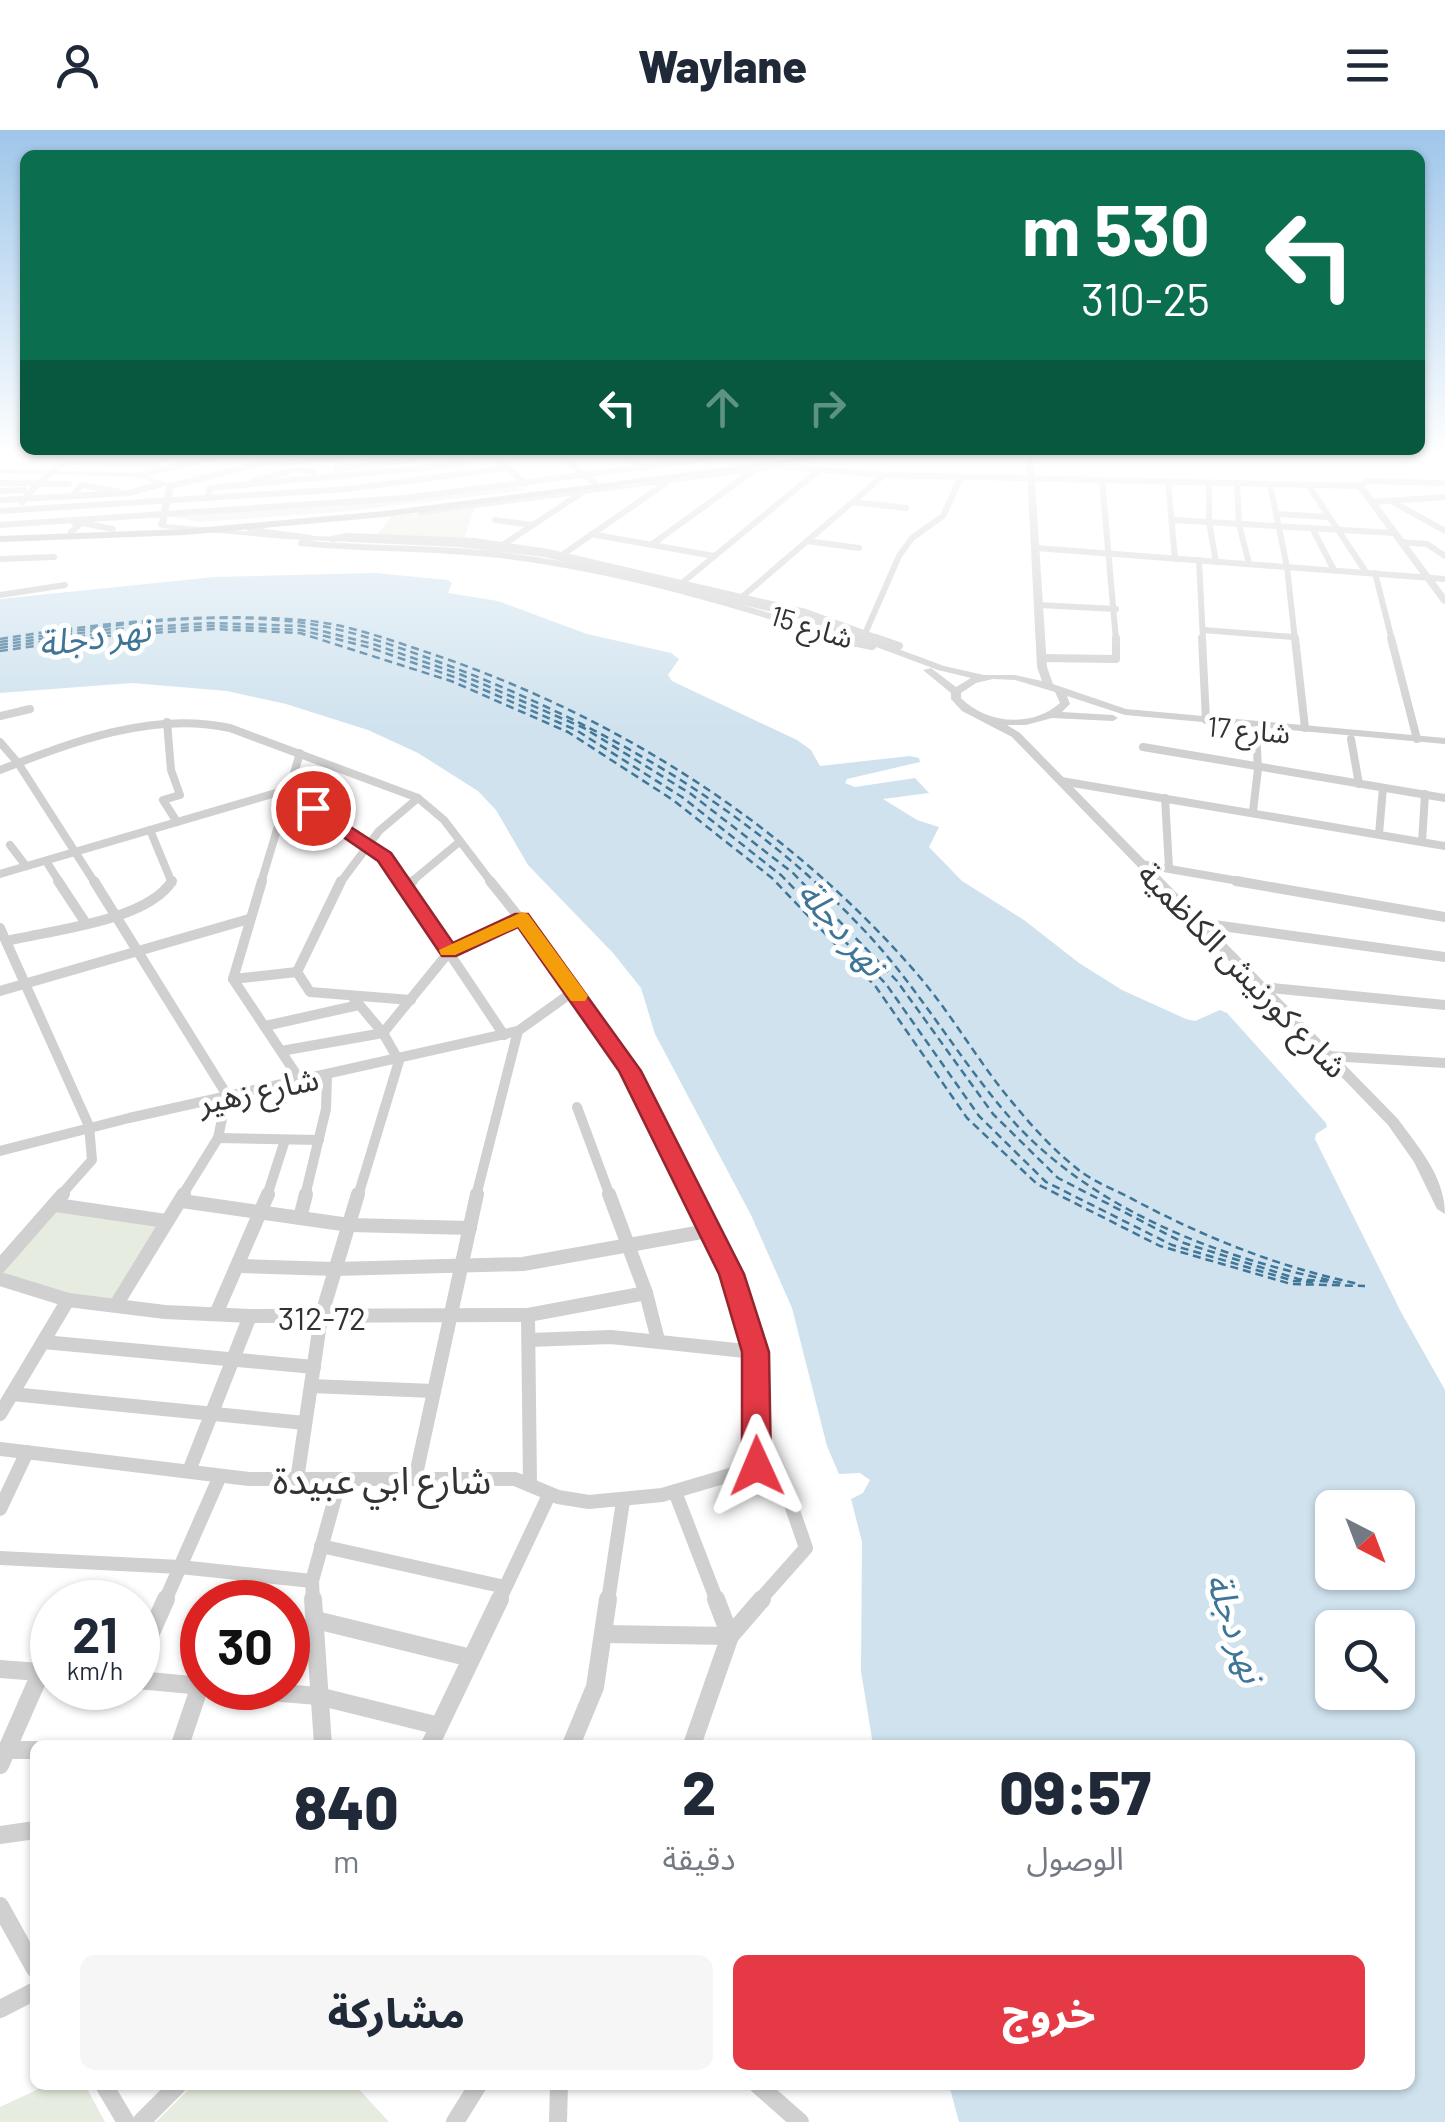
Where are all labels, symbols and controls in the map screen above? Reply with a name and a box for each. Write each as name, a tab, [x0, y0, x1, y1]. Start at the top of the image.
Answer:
icon: person	[50, 38, 105, 93]
text: Waylane	[638, 38, 807, 92]
icon: menu	[1340, 38, 1395, 93]
text: 530 m	[1022, 186, 1210, 270]
icon: left	[1245, 190, 1375, 320]
text: 310-25	[1081, 271, 1210, 325]
icon: left	[590, 380, 645, 435]
icon: ahead	[695, 380, 750, 435]
icon: right	[800, 380, 855, 435]
street label: شارع 15	[765, 597, 857, 659]
water label: نهر دجلة	[35, 606, 155, 666]
street label: شارع 17	[1206, 708, 1292, 755]
pin	[271, 766, 356, 851]
icon: arrive	[286, 781, 341, 836]
street label: شارع كورنيش الكاظمية	[1126, 853, 1356, 1089]
water label: نهر دجلة	[789, 871, 897, 986]
street label: شارع زهير	[193, 1058, 323, 1127]
street label: 312-72	[278, 1298, 366, 1336]
position arrow	[705, 1414, 809, 1518]
street label: شارع ابي عبيدة	[273, 1456, 491, 1510]
north arrow	[1315, 1490, 1415, 1590]
map controls	[1315, 1490, 1415, 1710]
water label: نهر دجلة	[1197, 1567, 1276, 1690]
speed limit sign: 30	[180, 1580, 310, 1710]
text: 21	[72, 1603, 118, 1663]
button: search	[1315, 1610, 1415, 1710]
text: km/h	[67, 1655, 123, 1685]
text: 2	[682, 1755, 716, 1827]
text: 09:57	[999, 1755, 1151, 1827]
text: 840	[294, 1770, 399, 1842]
text: دقيقة	[663, 1838, 735, 1876]
text: الوصول	[1027, 1838, 1124, 1876]
text: m	[333, 1841, 359, 1879]
button: مشاركة	[80, 1955, 713, 2070]
button: خروج	[733, 1955, 1365, 2070]

